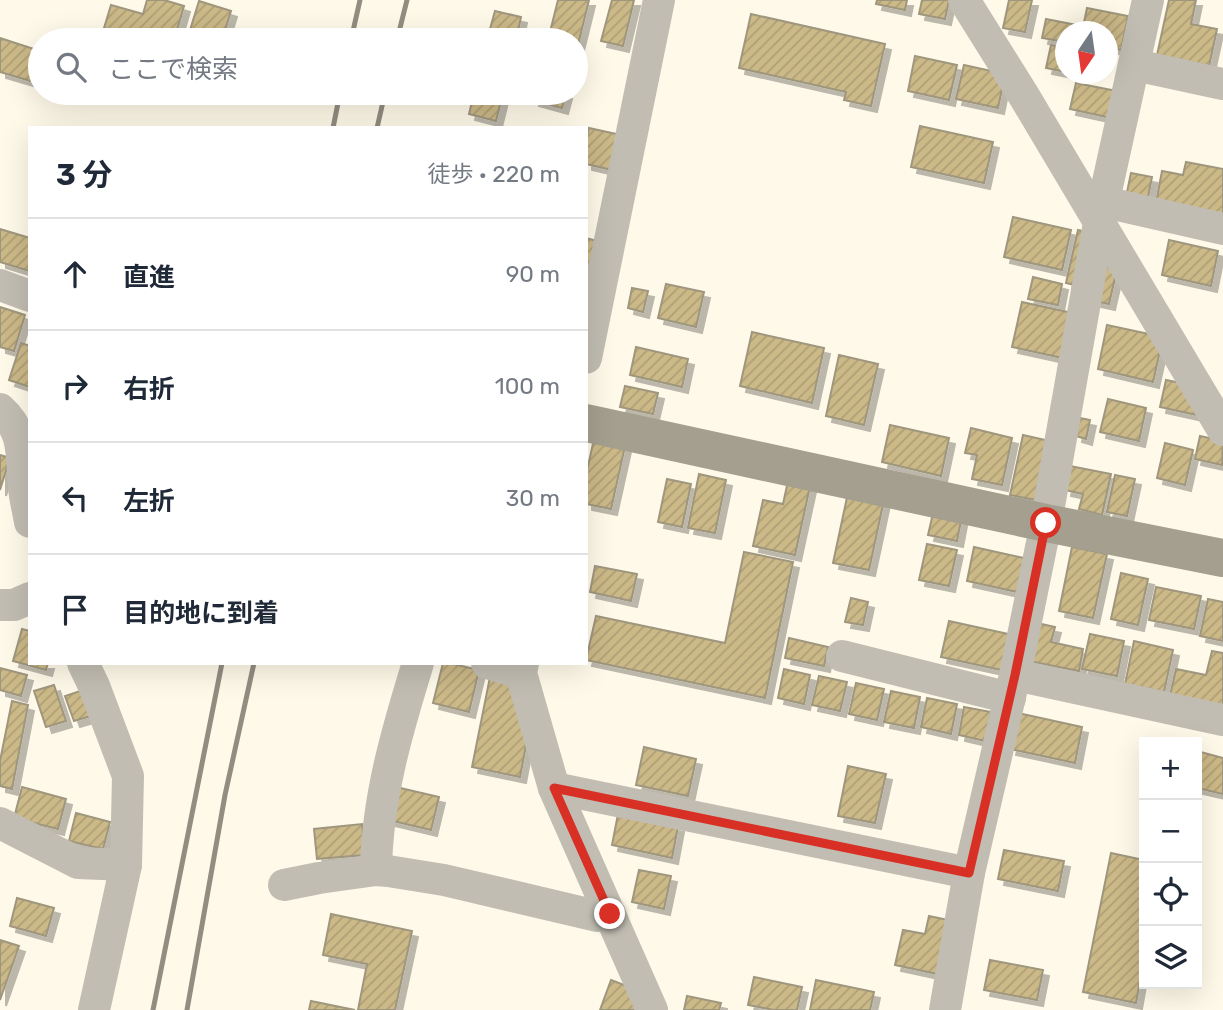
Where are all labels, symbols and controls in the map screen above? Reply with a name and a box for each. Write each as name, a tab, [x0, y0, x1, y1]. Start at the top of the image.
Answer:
north arrow	[1055, 21, 1118, 84]
search box	[28, 28, 588, 105]
icon: search	[52, 48, 90, 86]
text: ここで検索	[108, 54, 238, 85]
text: 3 分	[56, 157, 112, 193]
text: 徒歩 · 220 m	[427, 160, 560, 188]
icon: ahead	[56, 255, 94, 293]
text: 90 m	[506, 260, 560, 288]
text: 直進	[123, 262, 175, 293]
icon: right	[56, 367, 94, 405]
text: 100 m	[495, 372, 560, 400]
text: 右折	[123, 374, 175, 405]
icon: left	[56, 479, 94, 517]
text: 30 m	[505, 484, 560, 512]
text: 左折	[123, 486, 175, 517]
route start	[1030, 507, 1061, 538]
icon: arrive	[56, 591, 94, 629]
text: 目的地に到着	[123, 598, 279, 629]
map controls	[1139, 737, 1202, 989]
button: +	[1139, 737, 1202, 800]
button: −	[1139, 800, 1202, 863]
button: locate	[1139, 863, 1202, 926]
route end	[594, 898, 625, 929]
button: layers	[1139, 926, 1202, 989]

